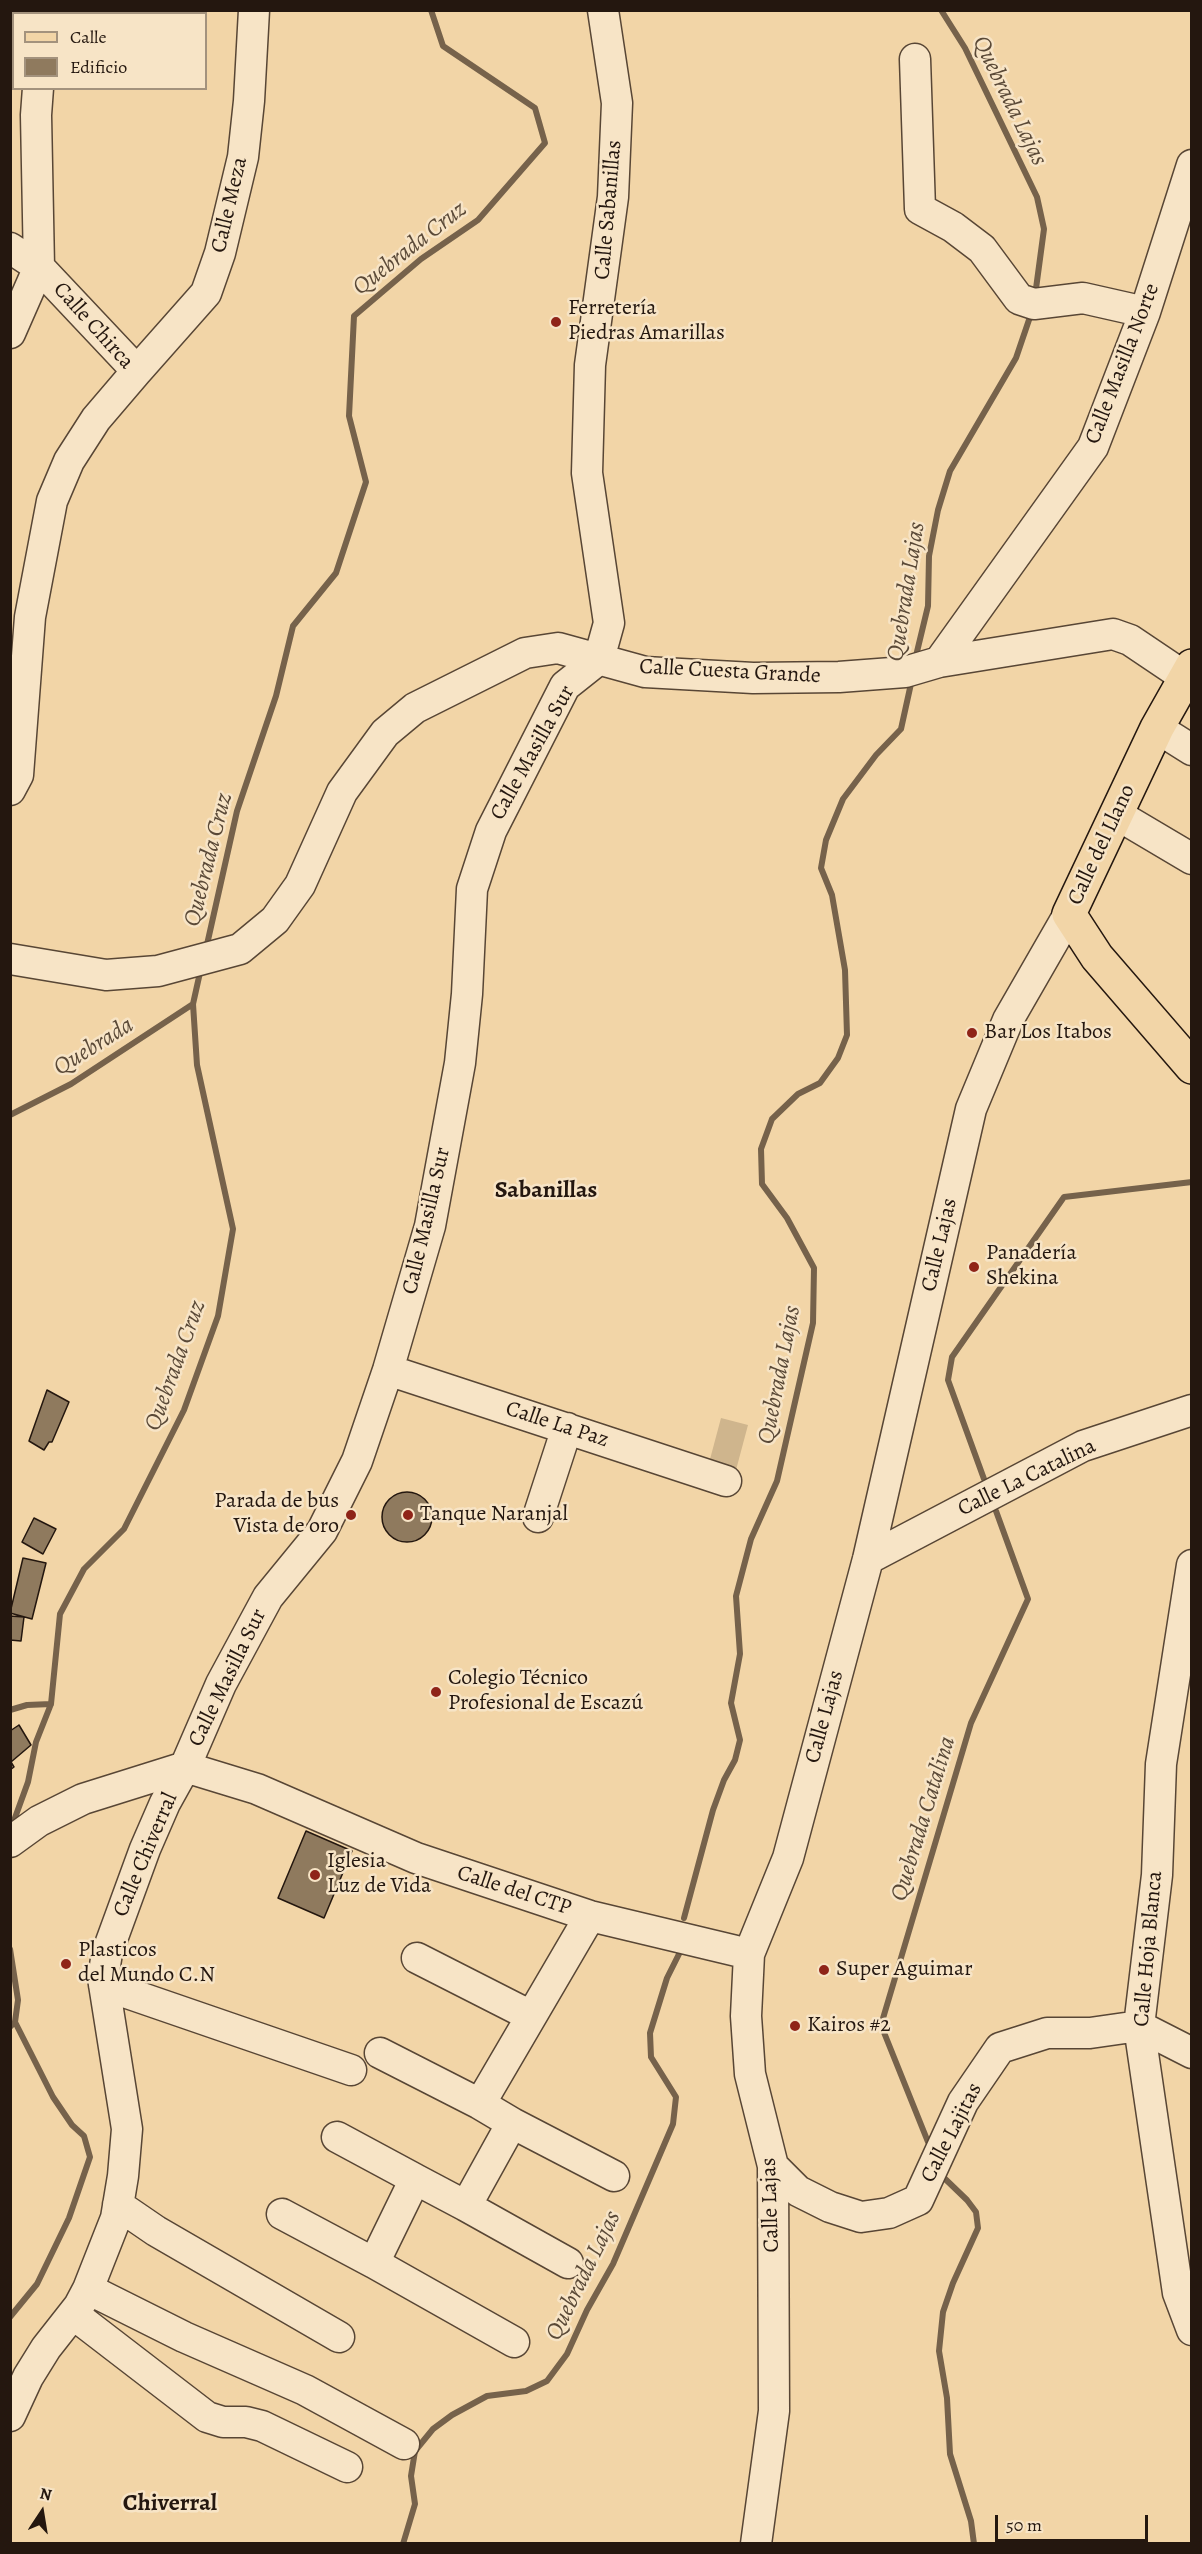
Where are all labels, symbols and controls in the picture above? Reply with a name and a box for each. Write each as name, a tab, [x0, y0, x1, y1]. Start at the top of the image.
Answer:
legend	[12, 12, 207, 90]
text: Calle	[70, 25, 107, 49]
water label: Quebrada Lajas	[965, 32, 1053, 170]
text: Edificio	[70, 55, 127, 79]
street label: Calle Sabanillas	[590, 139, 628, 281]
street label: Calle Meza	[206, 155, 254, 255]
water label: Quebrada Cruz	[347, 196, 473, 302]
street label: Calle Chirca	[47, 277, 139, 375]
street label: Calle Masilla Norte	[1080, 280, 1166, 448]
place label: Ferretería Piedras Amarillas	[568, 296, 725, 348]
marker: Ferretería Piedras Amarillas	[549, 315, 563, 329]
water label: Quebrada Lajas	[882, 520, 932, 664]
street label: Calle Cuesta Grande	[639, 654, 821, 690]
street label: Calle Masilla Sur	[485, 681, 581, 825]
street label: Calle del Llano	[1063, 780, 1141, 910]
water label: Quebrada Cruz	[179, 790, 239, 930]
water label: Quebrada	[49, 1011, 139, 1083]
place label: Bar Los Itabos	[984, 1020, 1112, 1046]
marker: Bar Los Itabos	[965, 1026, 979, 1040]
street label: Calle Masilla Sur	[397, 1145, 457, 1297]
district label: Sabanillas	[495, 1177, 597, 1205]
street label: Calle Lajas	[916, 1196, 964, 1294]
place label: Panadería Shekina	[986, 1241, 1077, 1292]
marker: Panadería Shekina	[967, 1260, 981, 1274]
water label: Quebrada Cruz	[139, 1297, 213, 1435]
water label: Quebrada Lajas	[752, 1303, 808, 1447]
street label: Calle La Paz	[502, 1396, 612, 1454]
street label: Calle La Catalina	[954, 1433, 1100, 1523]
place label: Parada de bus Vista de oro	[214, 1489, 339, 1540]
place label: Tanque Naranjal	[420, 1502, 568, 1528]
marker: Parada de bus Vista de oro	[344, 1508, 358, 1522]
marker: Tanque Naranjal	[401, 1508, 415, 1522]
street label: Calle Masilla Sur	[183, 1605, 273, 1751]
place label: Colegio Técnico Profesional de Escazú	[448, 1666, 643, 1718]
street label: Calle Lajas	[800, 1668, 850, 1766]
marker: Colegio Técnico Profesional de Escazú	[429, 1685, 443, 1699]
water label: Quebrada Catalina	[885, 1733, 963, 1905]
street label: Calle Chiverral	[108, 1789, 184, 1921]
place label: Iglesia Luz de Vida	[327, 1849, 431, 1900]
street label: Calle del CTP	[454, 1860, 574, 1922]
marker: Iglesia Luz de Vida	[308, 1868, 322, 1882]
street label: Calle Hoja Blanca	[1129, 1870, 1169, 2028]
place label: Plasticos del Mundo C.N	[78, 1938, 215, 1990]
marker: Plasticos del Mundo C.N	[59, 1957, 73, 1971]
place label: Super Aguimar	[836, 1957, 973, 1983]
marker: Super Aguimar	[817, 1963, 831, 1977]
place label: Kairos #2	[807, 2013, 891, 2039]
marker: Kairos #2	[788, 2019, 802, 2033]
street label: Calle Lajitas	[916, 2079, 988, 2187]
street label: Calle Lajas	[756, 2157, 786, 2253]
water label: Quebrada Lajas	[540, 2207, 628, 2345]
north arrow	[12, 2482, 72, 2542]
text: N	[38, 2482, 54, 2506]
district label: Chiverral	[123, 2490, 217, 2518]
scale bar	[998, 2503, 1151, 2541]
text: 50 m	[1006, 2513, 1042, 2537]

